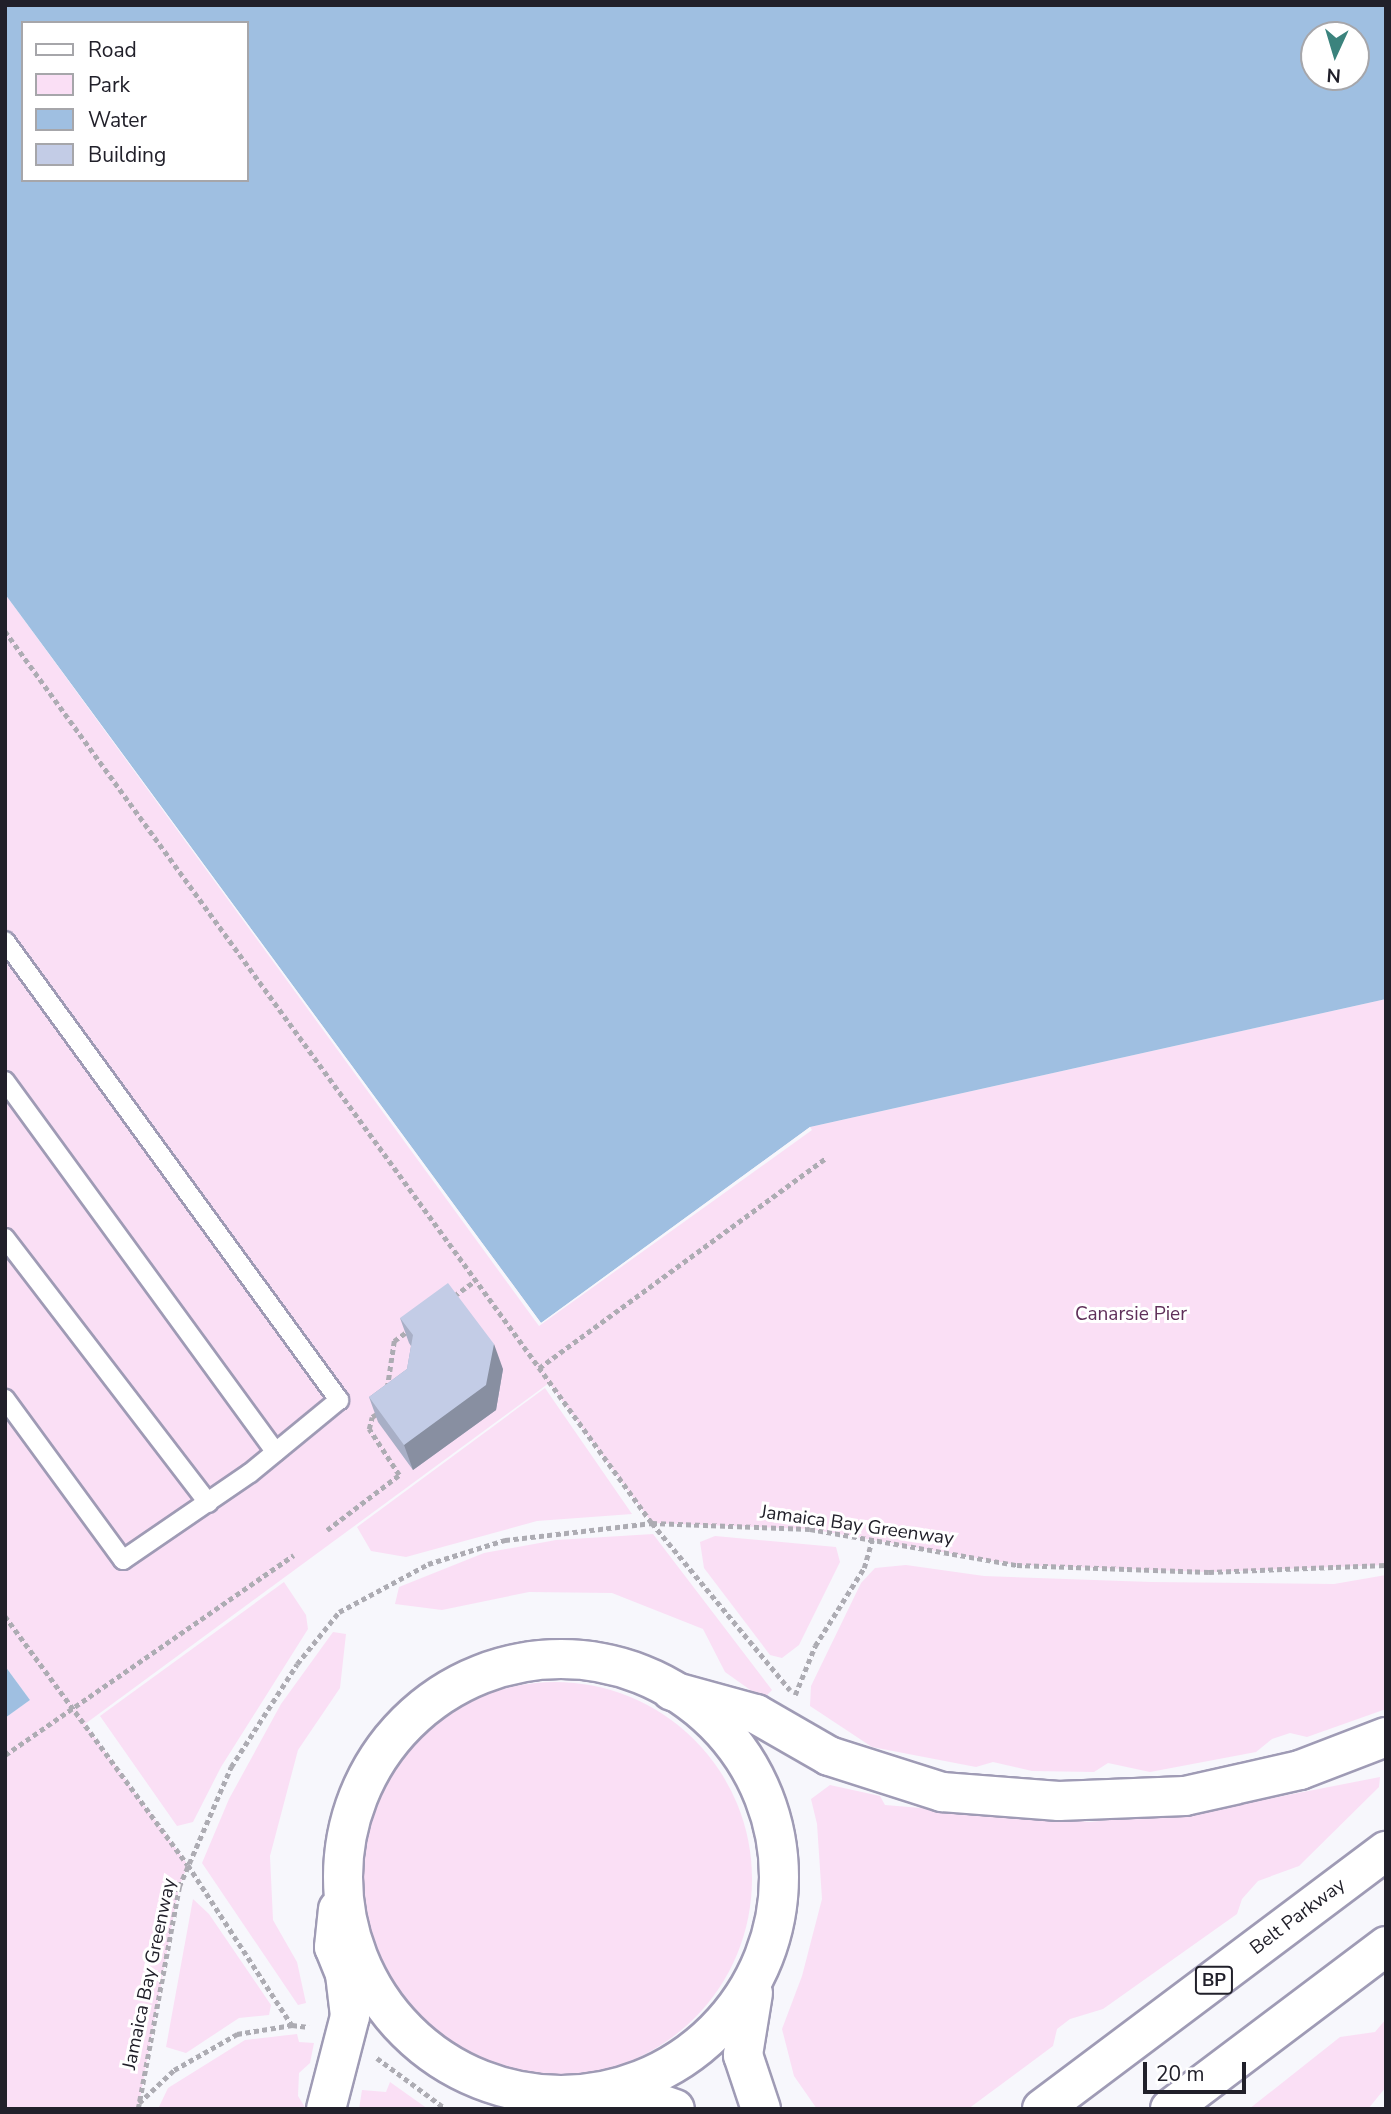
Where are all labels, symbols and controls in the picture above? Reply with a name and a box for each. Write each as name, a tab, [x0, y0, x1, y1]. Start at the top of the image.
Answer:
legend	[21, 21, 248, 182]
north arrow	[1300, 21, 1370, 91]
text: Road	[88, 36, 137, 64]
text: N	[1326, 61, 1342, 88]
text: Park	[88, 71, 130, 99]
text: Water	[88, 106, 147, 134]
text: Building	[88, 141, 166, 169]
park label: Canarsie Pier	[1075, 1304, 1187, 1326]
street label: Jamaica Bay Greenway	[759, 1501, 955, 1551]
street label: Belt Parkway	[1246, 1874, 1350, 1960]
street label: Jamaica Bay Greenway	[119, 1876, 181, 2072]
road number: BP	[1195, 1966, 1233, 1994]
scale bar	[1146, 2048, 1249, 2092]
text: 20 m	[1156, 2060, 1205, 2088]

